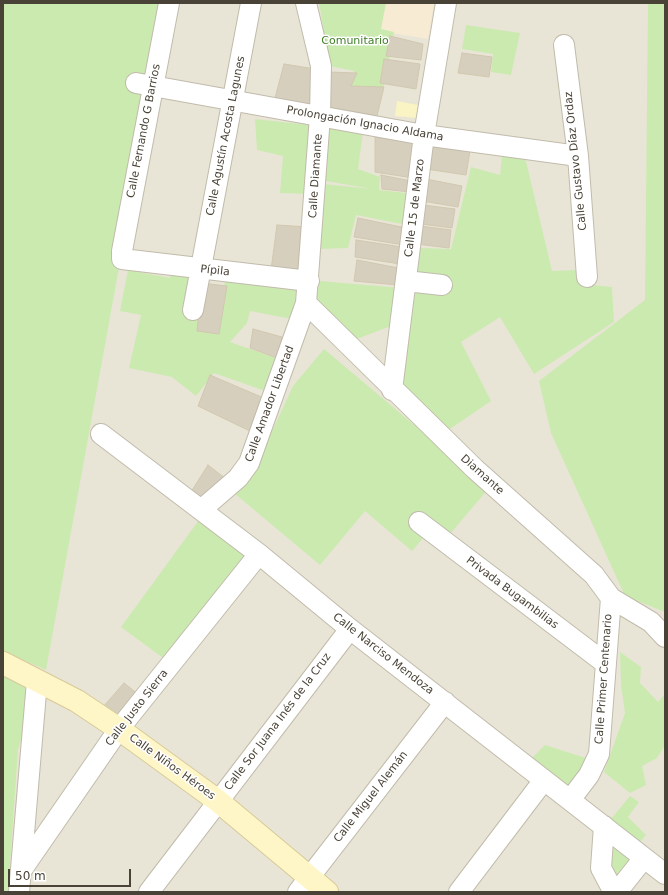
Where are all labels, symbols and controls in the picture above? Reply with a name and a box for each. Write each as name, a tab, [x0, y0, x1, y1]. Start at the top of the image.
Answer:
park label: Comunitario	[321, 34, 389, 48]
street label: Calle Agustín Acosta Lagunes	[204, 55, 248, 217]
street label: Calle Fernando G Barrios	[125, 63, 163, 199]
street label: Calle Gustavo Díaz Ordaz	[562, 91, 590, 231]
street label: Prolongación Ignacio Aldama	[285, 104, 445, 144]
street label: Calle Diamante	[306, 133, 326, 219]
street label: Calle 15 de Marzo	[402, 158, 428, 258]
street label: Pípila	[200, 263, 230, 279]
street label: Calle Amador Libertad	[243, 344, 297, 464]
street label: Diamante	[458, 452, 506, 498]
street label: Privada Bugambilias	[463, 554, 561, 632]
street label: Calle Narciso Mendoza	[330, 610, 436, 698]
street label: Calle Primer Centenario	[593, 613, 615, 745]
street label: Calle Sor Juana Inés de la Cruz	[222, 651, 334, 793]
street label: Calle Justo Sierra	[103, 667, 171, 749]
street label: Calle Niños Héroes	[126, 731, 218, 803]
street label: Calle Miguel Alemán	[331, 749, 411, 845]
scale bar	[10, 861, 133, 887]
text: 50 m	[15, 869, 46, 883]

